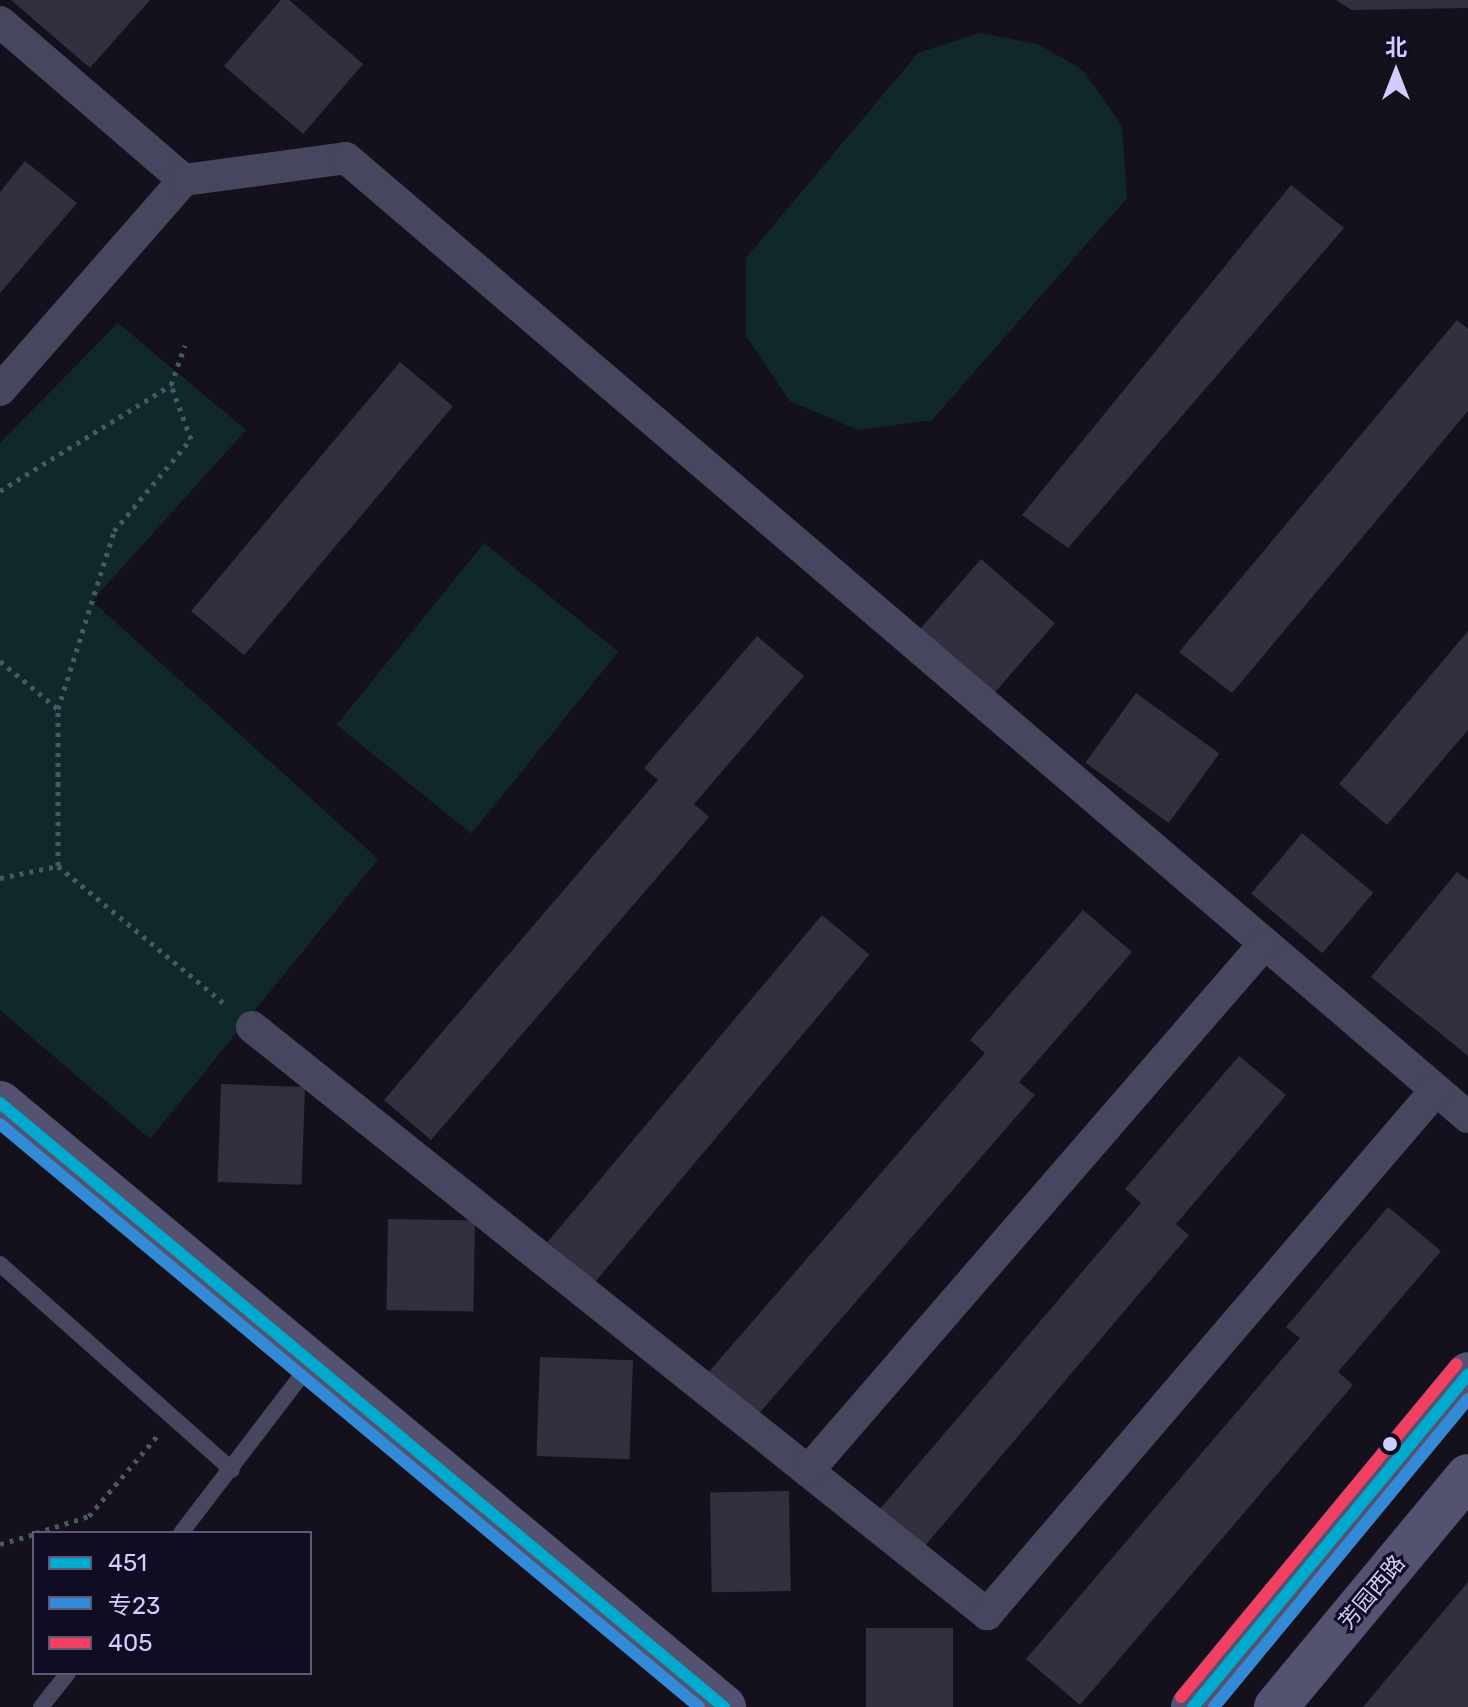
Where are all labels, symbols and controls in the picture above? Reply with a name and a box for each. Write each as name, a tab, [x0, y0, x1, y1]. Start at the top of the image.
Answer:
north arrow	[1356, 32, 1436, 112]
text: 北	[1385, 34, 1407, 61]
unlabelled marker	[1382, 1436, 1398, 1452]
legend	[32, 1531, 312, 1675]
text: 451	[108, 1549, 147, 1577]
street label: 芳园西路	[1334, 1550, 1410, 1634]
text: 专23	[108, 1592, 161, 1620]
text: 405	[108, 1629, 152, 1657]

